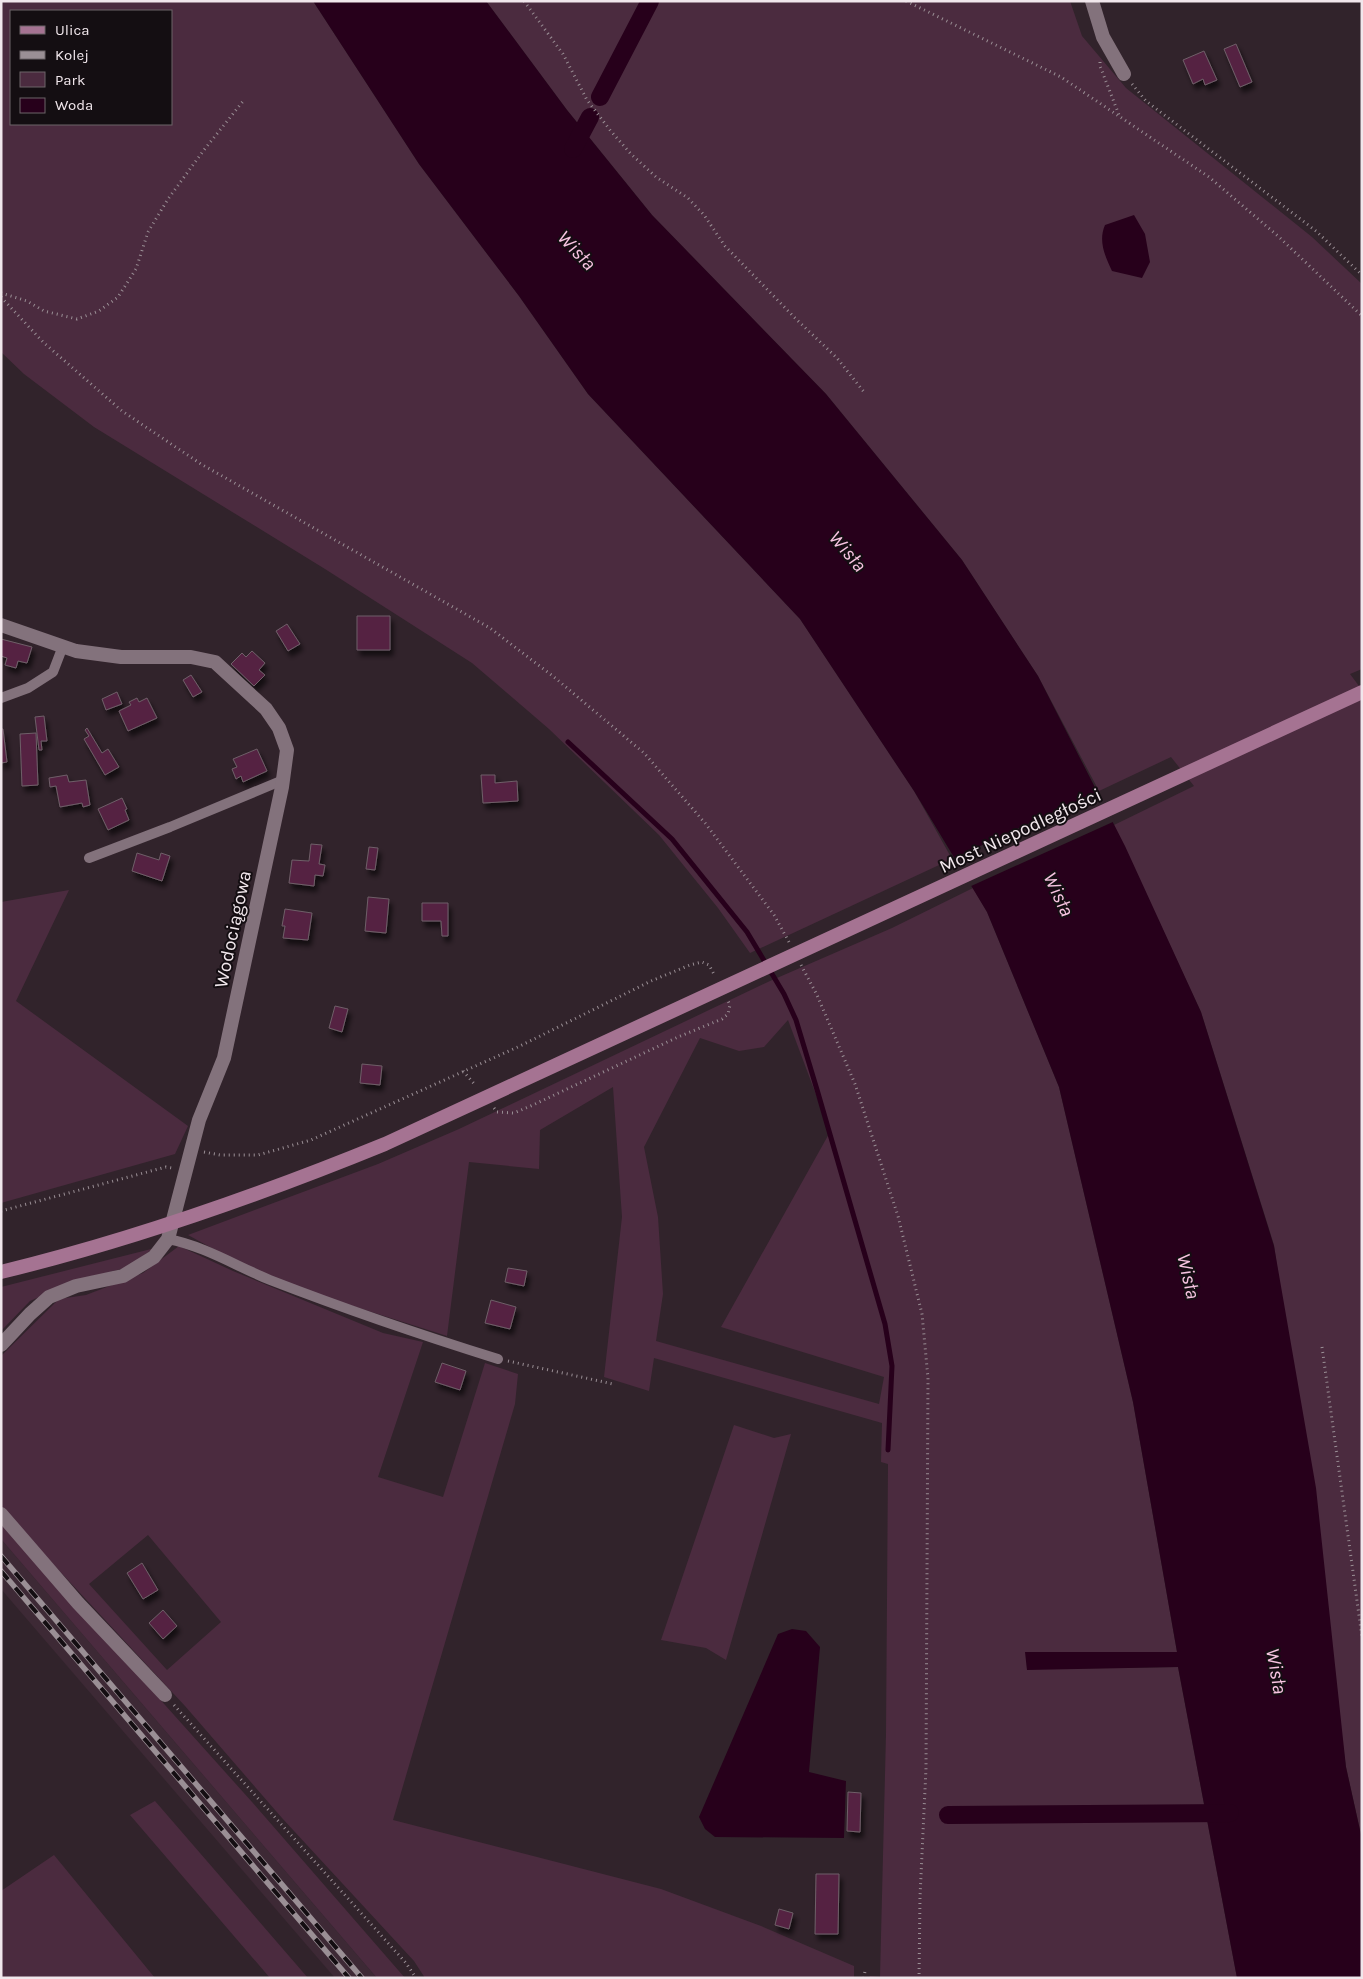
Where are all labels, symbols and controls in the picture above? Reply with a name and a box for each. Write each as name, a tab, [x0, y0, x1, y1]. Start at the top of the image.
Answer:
legend	[10, 10, 172, 125]
text: Ulica	[55, 21, 89, 39]
text: Kolej	[55, 46, 89, 64]
text: Park	[55, 71, 85, 89]
text: Woda	[55, 96, 93, 114]
water label: Wisła	[553, 226, 601, 275]
water label: Wisła	[824, 526, 871, 576]
street label: Most Niepodległości	[936, 784, 1105, 878]
street label: Wodociągowa	[210, 868, 256, 990]
water label: Wisła	[1038, 868, 1079, 920]
water label: Wisła	[1172, 1251, 1205, 1301]
water label: Wisła	[1261, 1646, 1292, 1696]

